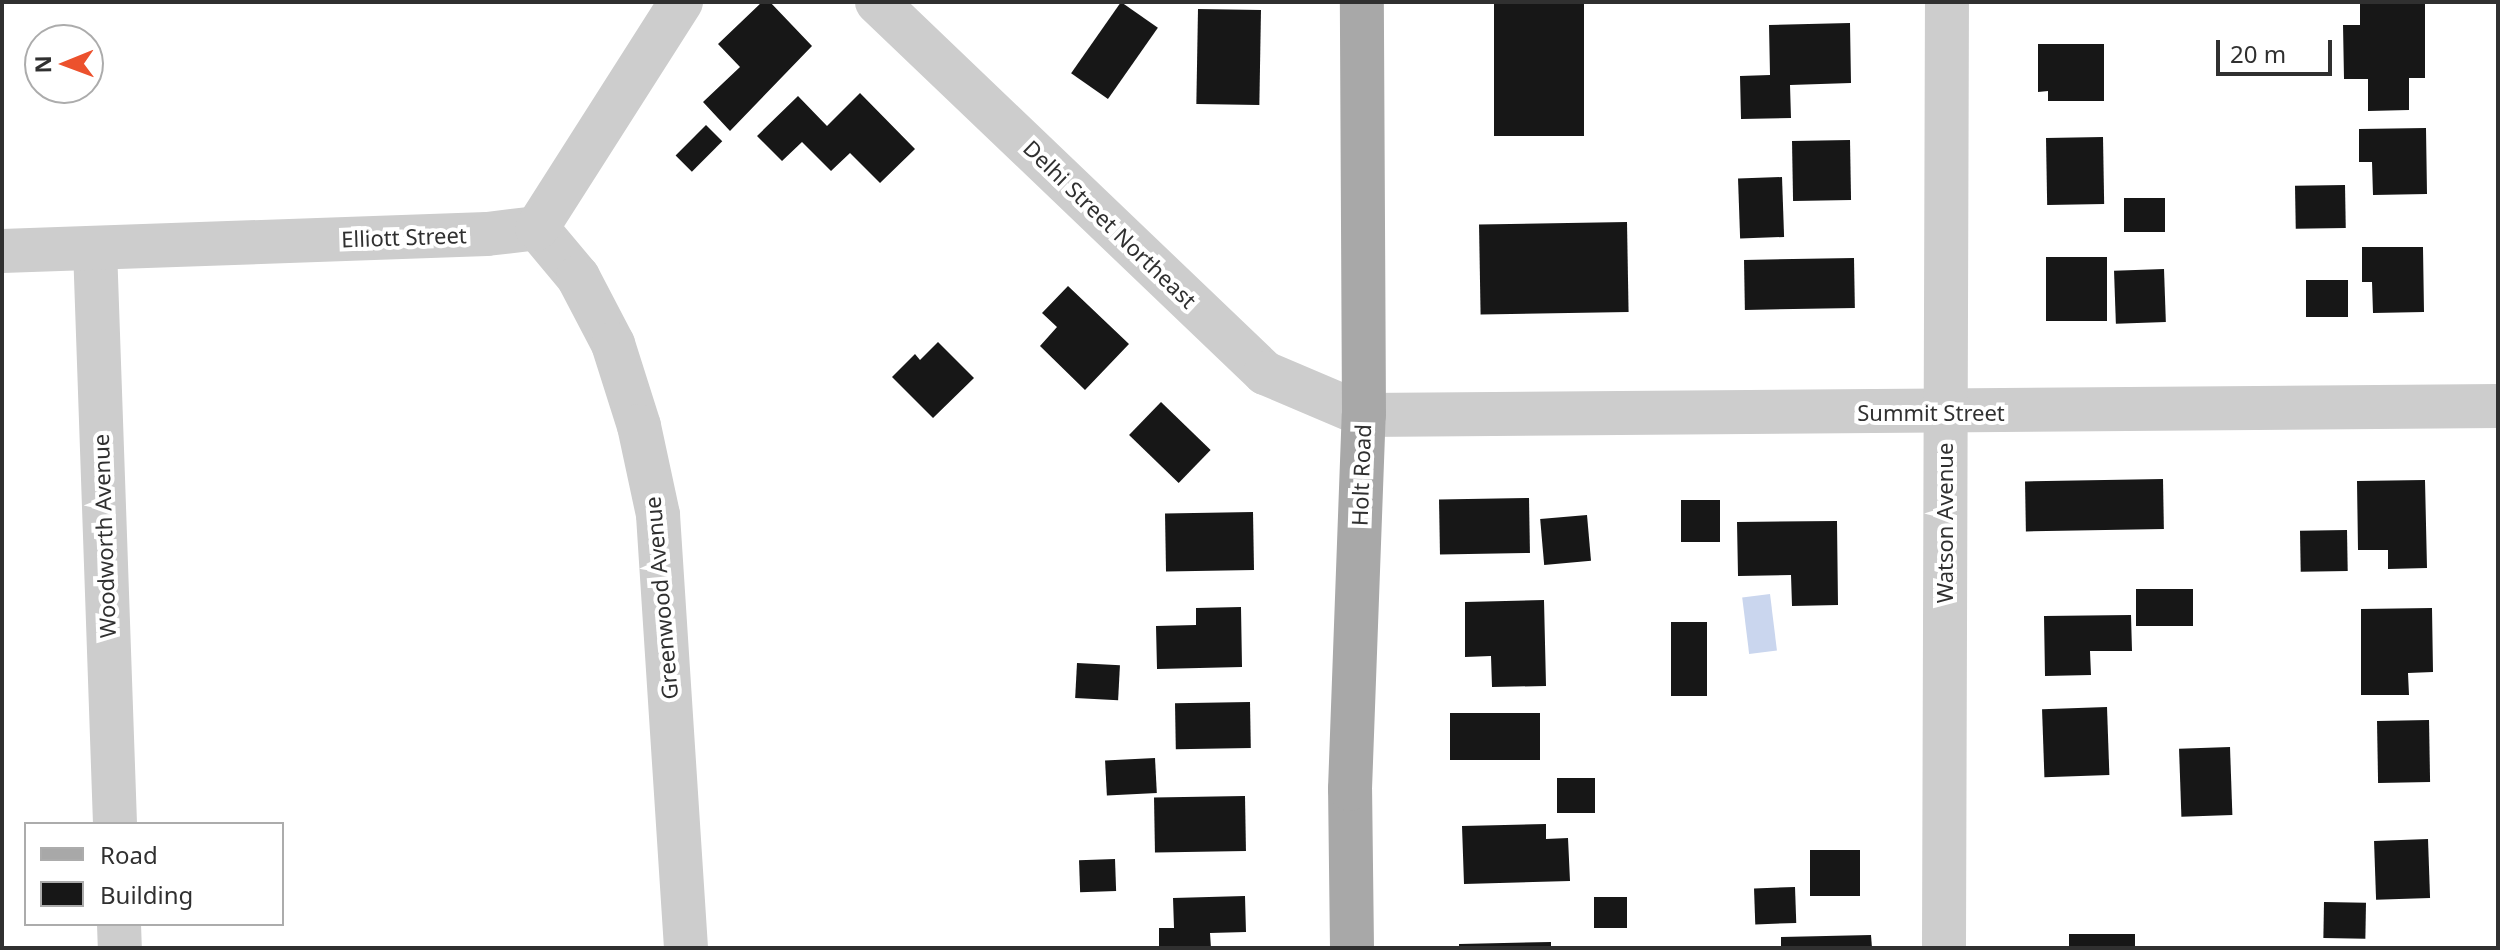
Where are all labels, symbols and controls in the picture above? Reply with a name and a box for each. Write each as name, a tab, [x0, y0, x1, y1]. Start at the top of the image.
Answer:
north arrow	[24, 24, 104, 104]
scale bar	[2220, 24, 2336, 74]
text: 20 m	[2230, 37, 2286, 70]
text: N	[27, 55, 57, 74]
street label: Delhi Street Northeast	[1018, 135, 1202, 313]
street label: Elliott Street	[341, 222, 467, 252]
street label: Summit Street	[1857, 400, 2005, 426]
street label: Holt Road	[1346, 424, 1376, 526]
street label: Woodworth Avenue	[87, 433, 121, 639]
street label: Watson Avenue	[1932, 443, 1958, 603]
street label: Greenwood Avenue	[639, 495, 683, 701]
legend	[24, 822, 284, 926]
text: Road	[100, 838, 158, 871]
text: Building	[100, 878, 193, 911]

